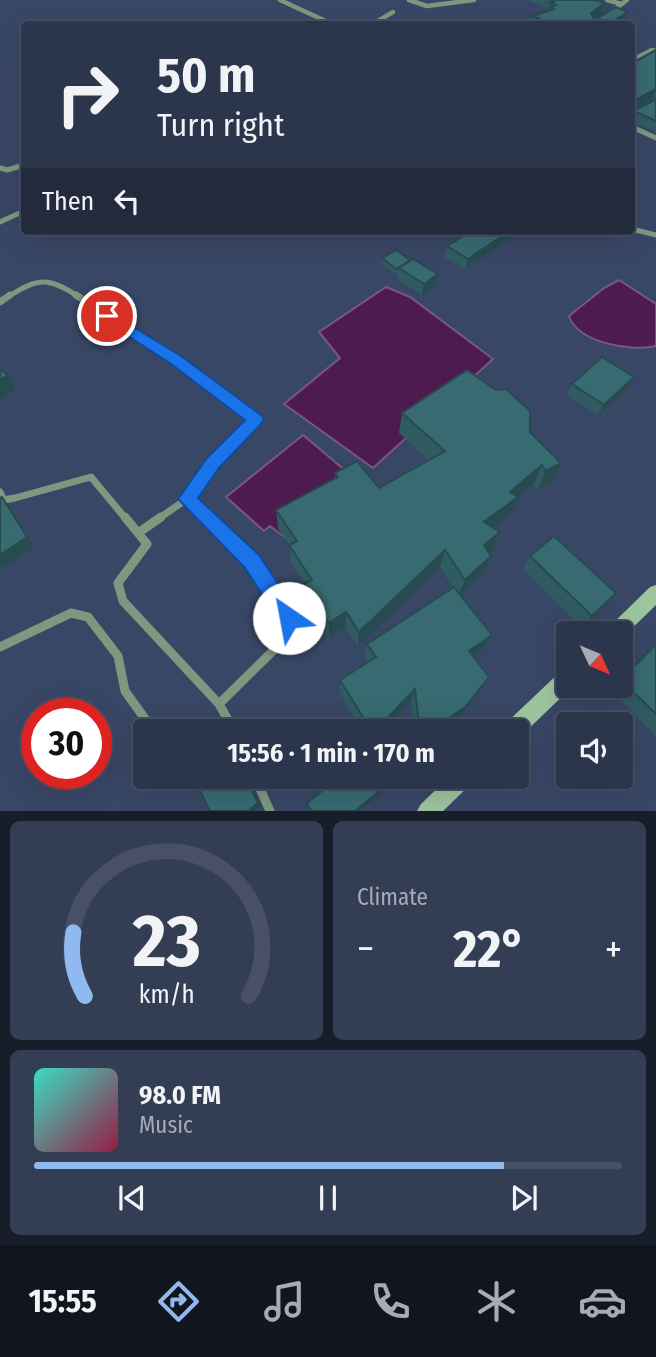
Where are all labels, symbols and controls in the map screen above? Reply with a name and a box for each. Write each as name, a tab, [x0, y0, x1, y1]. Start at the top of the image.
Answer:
text: 50 m	[157, 46, 255, 105]
icon: right	[42, 49, 133, 140]
text: Turn right	[157, 106, 284, 144]
icon: left	[108, 182, 146, 220]
text: Then	[42, 186, 94, 217]
pin	[77, 286, 137, 346]
icon: arrive	[88, 297, 126, 335]
position arrow	[252, 581, 326, 655]
north arrow	[556, 621, 634, 698]
map controls	[556, 621, 633, 789]
speed limit sign: 30	[21, 698, 112, 789]
button: sound	[556, 712, 633, 789]
text: 15:56 · 1 min · 170 m	[227, 738, 435, 769]
text: Climate	[357, 883, 428, 911]
text: 23	[131, 899, 201, 986]
text: 22°	[453, 918, 526, 981]
text: −	[357, 926, 374, 972]
text: +	[605, 926, 622, 972]
text: km/h	[139, 980, 194, 1010]
text: 98.0 FM	[139, 1080, 221, 1111]
text: Music	[139, 1111, 193, 1139]
icon: previous	[113, 1179, 151, 1217]
icon: pause	[309, 1179, 347, 1217]
icon: next	[505, 1179, 543, 1217]
icon: directions	[154, 1277, 203, 1326]
icon: music	[260, 1277, 309, 1326]
icon: phone	[366, 1277, 415, 1326]
icon: climate	[472, 1277, 521, 1326]
icon: car	[578, 1277, 627, 1326]
text: 15:55	[29, 1282, 97, 1320]

